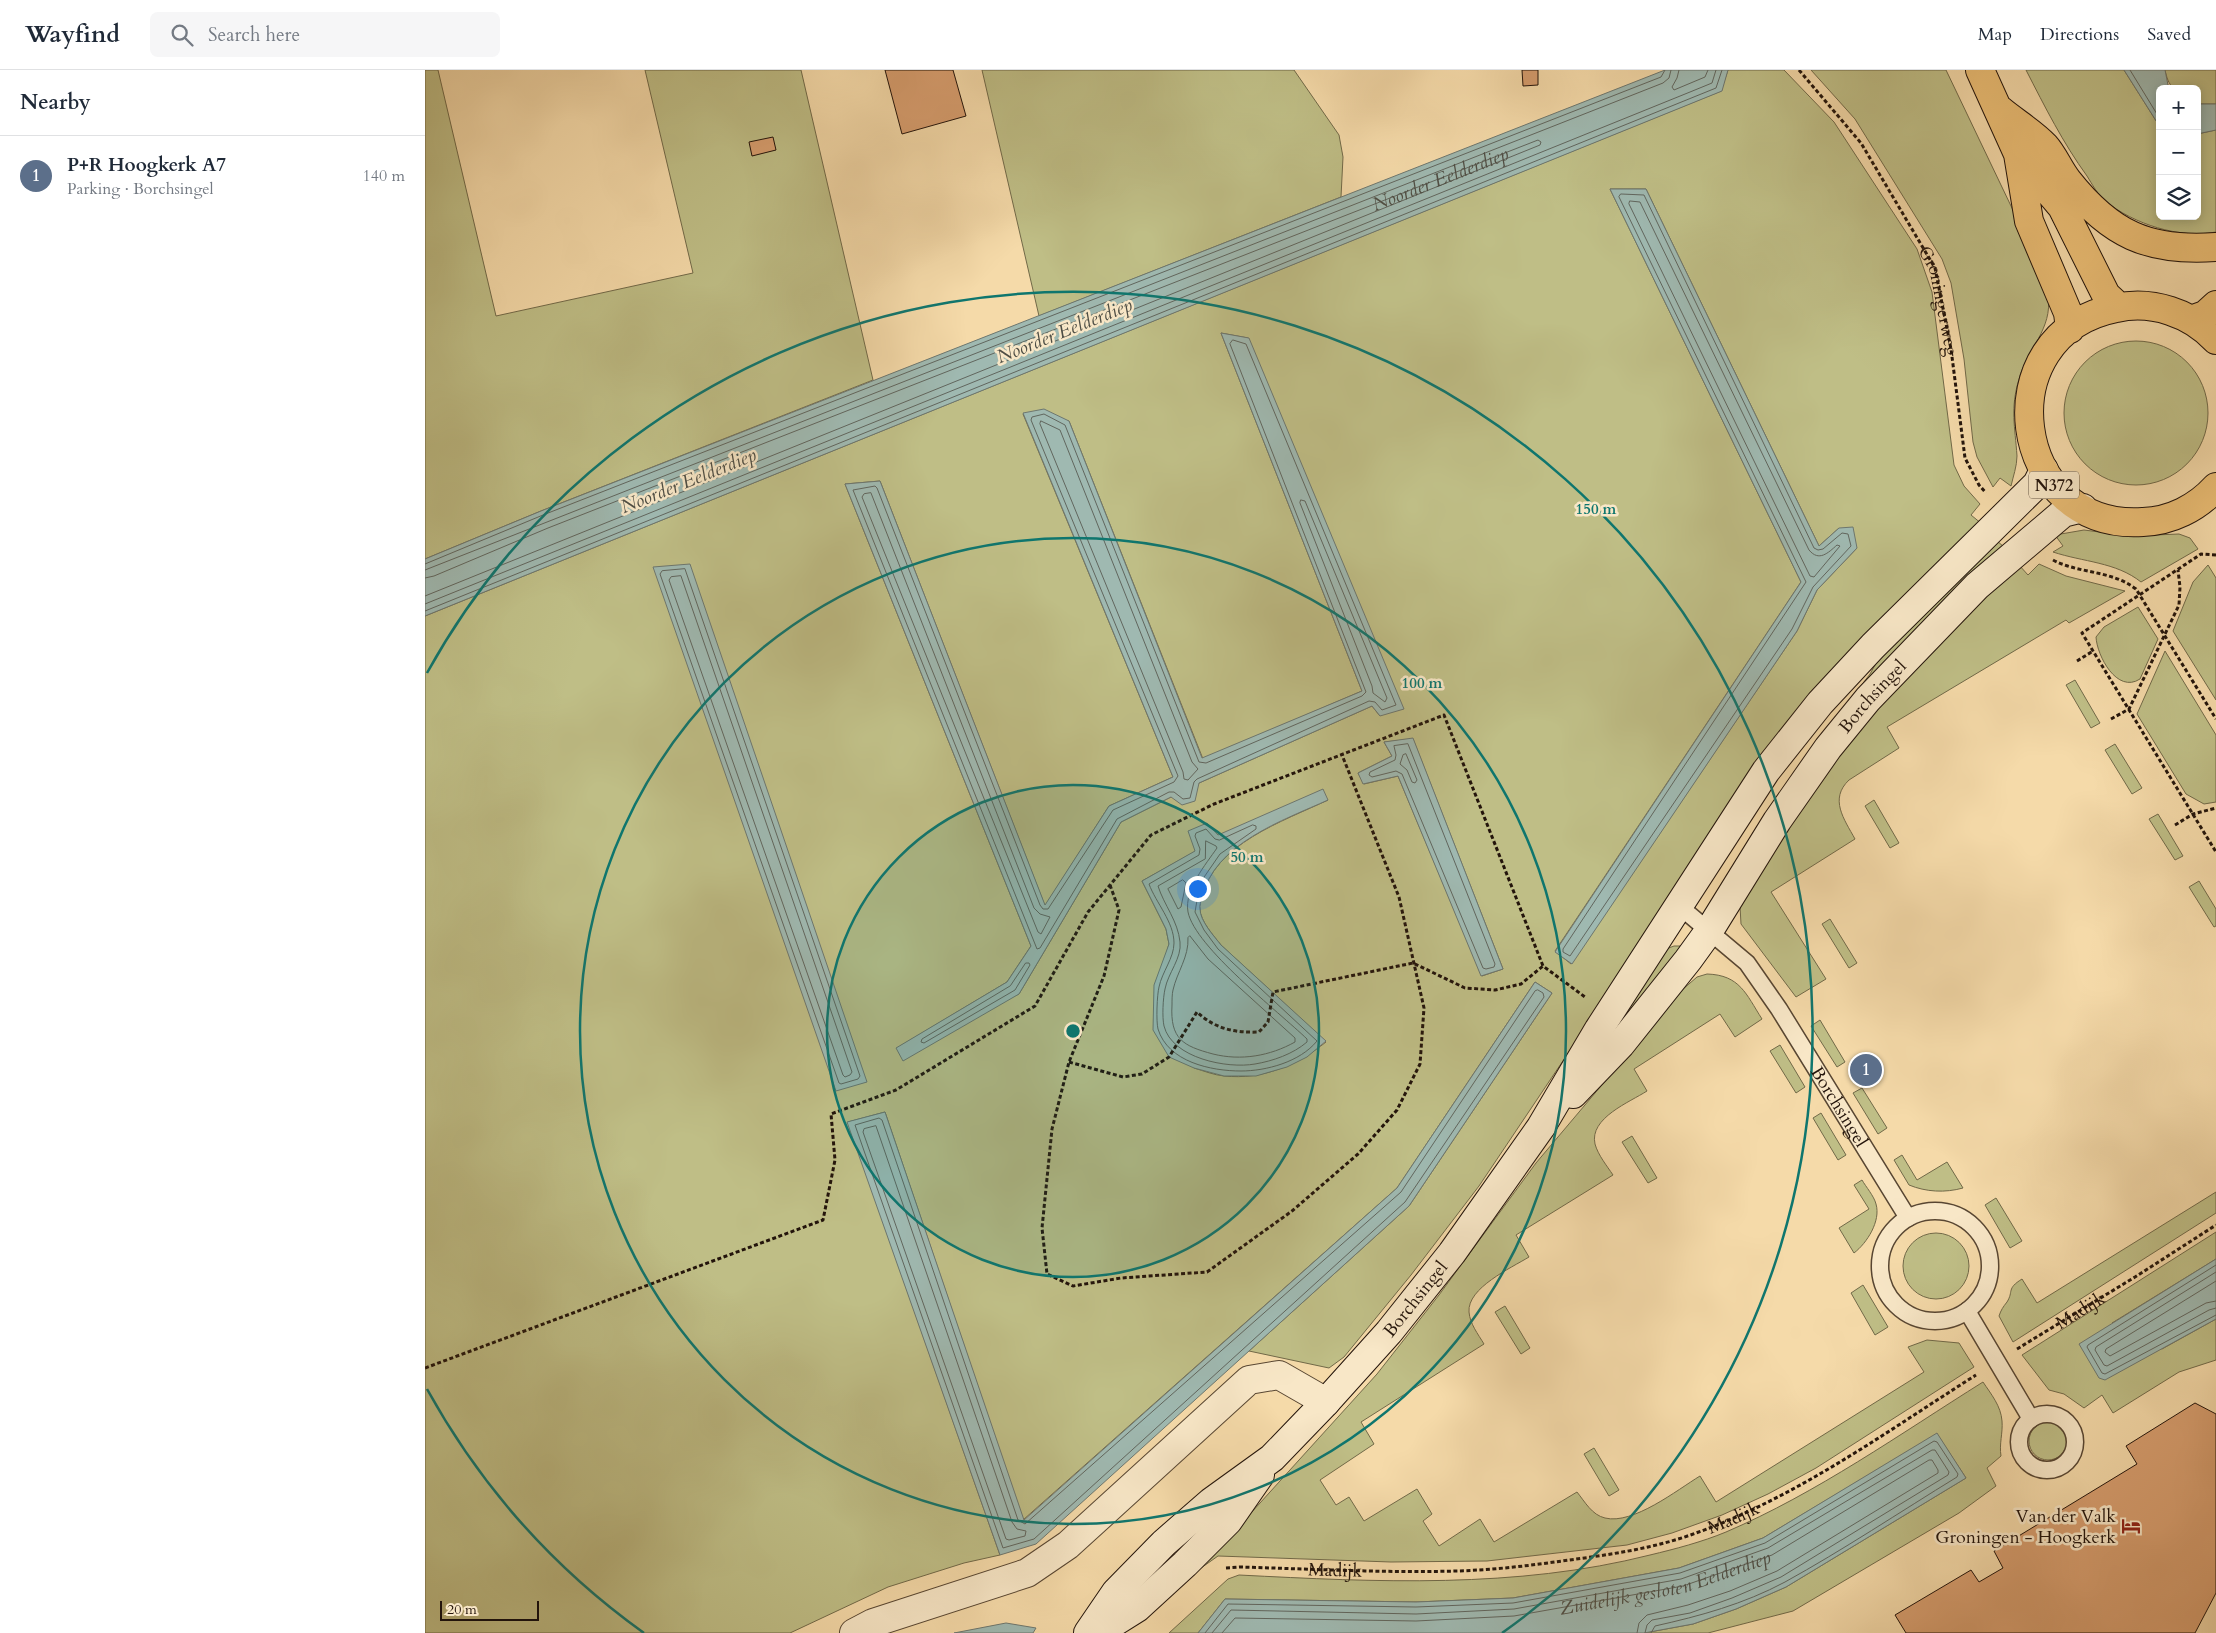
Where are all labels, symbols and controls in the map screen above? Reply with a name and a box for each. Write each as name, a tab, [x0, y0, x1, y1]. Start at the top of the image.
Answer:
search box	[150, 12, 500, 57]
text: Wayfind	[25, 18, 120, 51]
icon: search	[168, 21, 196, 49]
text: Search here	[208, 22, 300, 48]
text: Map	[1978, 22, 2012, 47]
text: Directions	[2040, 22, 2119, 47]
text: Saved	[2147, 22, 2191, 47]
map controls	[2156, 85, 2201, 220]
button: +	[2156, 85, 2201, 130]
text: Nearby	[20, 88, 91, 117]
button: −	[2156, 130, 2201, 175]
water label: Noorder Eelderdiep	[1368, 141, 1512, 218]
text: P+R Hoogkerk A7	[67, 152, 226, 178]
text: 1	[32, 165, 40, 187]
text: 140 m	[363, 165, 405, 187]
button: layers	[2156, 175, 2201, 220]
text: Parking · Borchsingel	[67, 178, 214, 200]
street label: Groningerweg	[1912, 241, 1964, 359]
water label: Noorder Eelderdiep	[993, 292, 1136, 370]
water label: Noorder Eelderdiep	[617, 442, 760, 520]
road number: N372	[2029, 472, 2079, 498]
text: 150 m	[1576, 499, 1617, 519]
street label: Borchsingel	[1833, 654, 1913, 739]
text: 100 m	[1402, 673, 1443, 693]
text: 50 m	[1230, 847, 1264, 867]
your location	[1185, 876, 1211, 902]
centre of rings	[1064, 1022, 1082, 1040]
pin: 1	[1850, 1051, 1882, 1089]
street label: Borchsingel	[1804, 1062, 1874, 1153]
street label: Borchsingel	[1378, 1256, 1454, 1343]
street label: Madijk	[2051, 1286, 2110, 1336]
street label: Madijk	[1704, 1496, 1764, 1541]
place label: Van der Valk Groningen - Hoogkerk	[1935, 1504, 2116, 1550]
hotel icon: Van der Valk Groningen - Hoogkerk	[2120, 1515, 2142, 1537]
water label: Zuidelijk gesloten Eelderdiep	[1558, 1544, 1774, 1622]
street label: Madijk	[1307, 1557, 1363, 1584]
scale bar	[440, 1598, 539, 1621]
text: 20 m	[447, 1600, 477, 1619]

